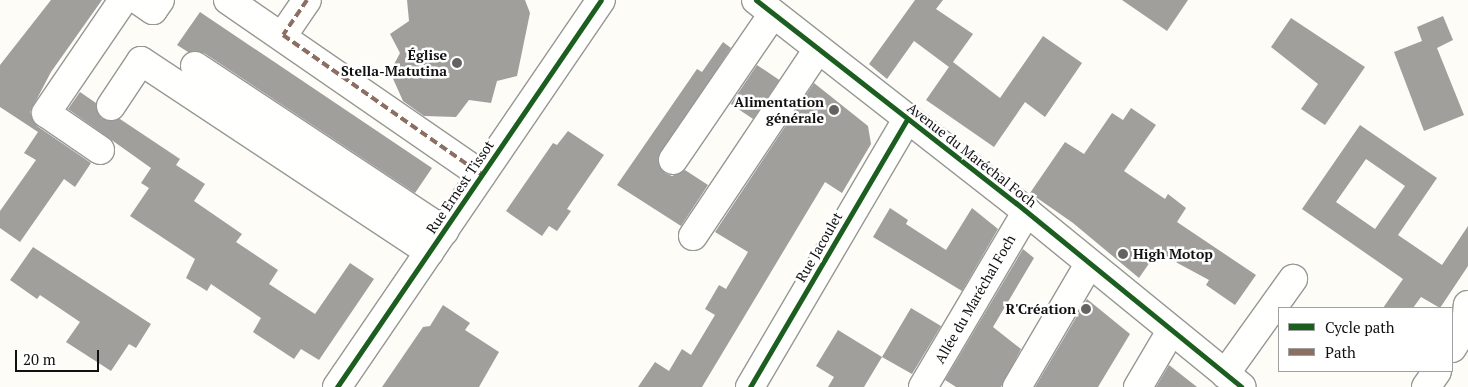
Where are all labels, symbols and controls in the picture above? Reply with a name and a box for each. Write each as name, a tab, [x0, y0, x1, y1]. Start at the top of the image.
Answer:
place label: Église Stella-Matutina	[341, 47, 447, 80]
marker: Église Stella-Matutina	[451, 57, 463, 69]
place label: Alimentation générale	[734, 94, 824, 126]
street label: Avenue du Maréchal Foch	[904, 99, 1040, 211]
marker: Alimentation générale	[828, 104, 840, 116]
street label: Rue Ernest Tissot	[423, 137, 497, 237]
street label: Rue Jacoulet	[792, 209, 846, 285]
street label: Allée du Maréchal Foch	[931, 232, 1019, 366]
place label: High Motop	[1133, 246, 1213, 262]
marker: High Motop	[1117, 248, 1129, 260]
place label: R'Création	[1006, 301, 1076, 317]
marker: R'Création	[1080, 303, 1092, 315]
legend	[1278, 307, 1453, 372]
text: Cycle path	[1325, 317, 1395, 337]
scale bar	[18, 340, 101, 372]
text: Path	[1325, 342, 1356, 362]
text: 20 m	[23, 349, 56, 369]

